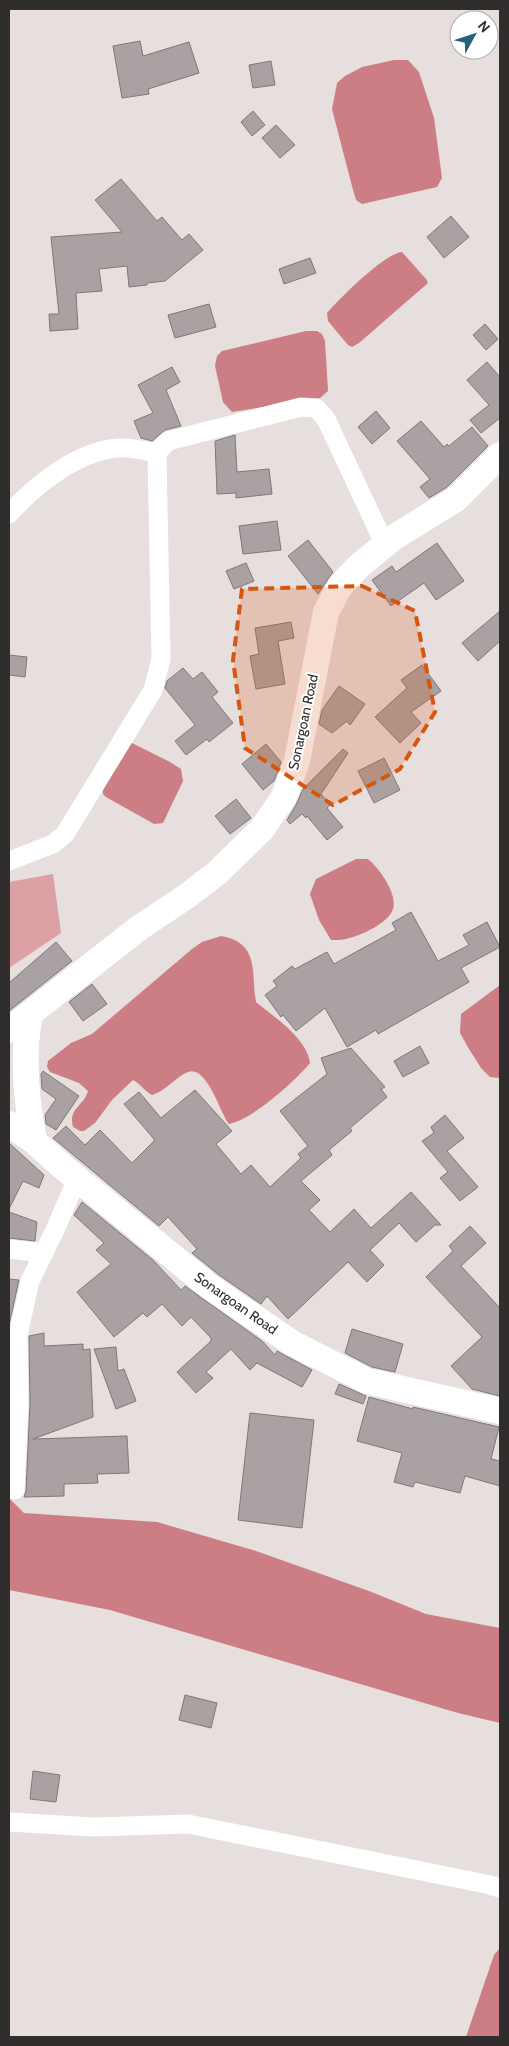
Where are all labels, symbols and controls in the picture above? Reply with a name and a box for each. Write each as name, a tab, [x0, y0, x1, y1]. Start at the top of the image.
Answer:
north arrow	[449, 10, 499, 60]
text: N	[474, 17, 494, 36]
street label: Sonargoan Road	[284, 672, 322, 772]
street label: Sonargoan Road	[191, 1268, 281, 1338]

